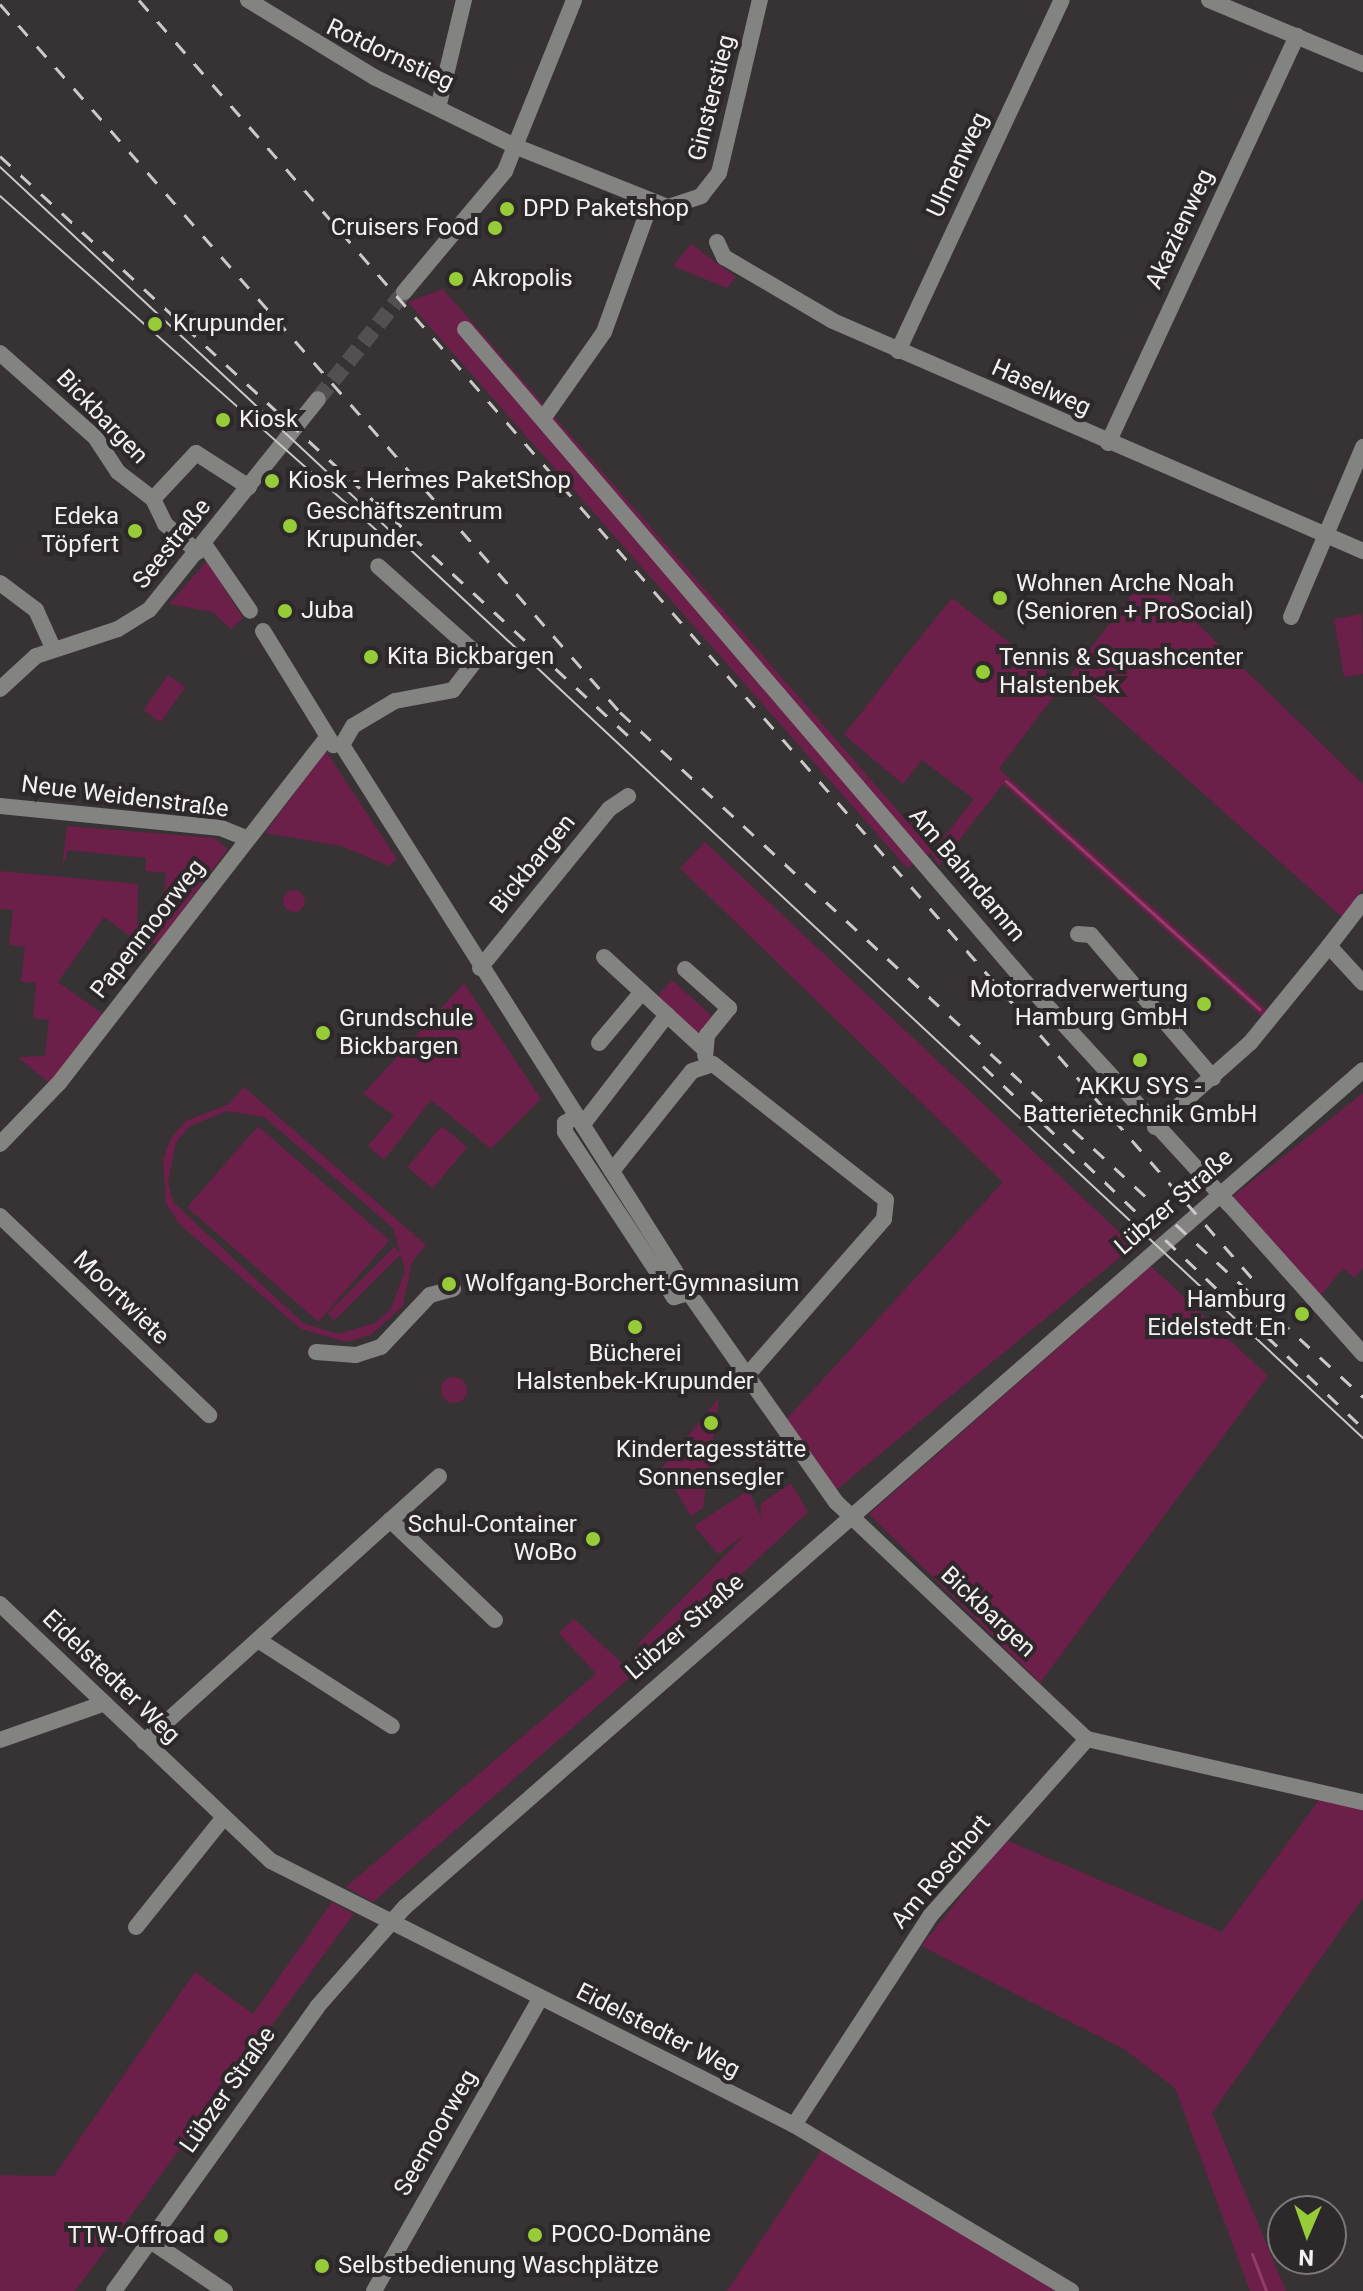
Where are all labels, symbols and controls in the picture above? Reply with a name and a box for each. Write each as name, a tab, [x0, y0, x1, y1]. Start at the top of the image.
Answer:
street label: Rotdornstieg	[322, 13, 458, 97]
street label: Ginsterstieg	[682, 32, 742, 164]
street label: Ulmenweg	[921, 108, 995, 222]
street label: Akazienweg	[1140, 165, 1220, 293]
place label: DPD Paketshop	[523, 195, 689, 223]
marker: DPD Paketshop	[498, 200, 516, 218]
place label: Cruisers Food	[331, 214, 479, 242]
marker: Cruisers Food	[486, 219, 504, 237]
place label: Akropolis	[472, 265, 573, 293]
marker: Akropolis	[447, 270, 465, 288]
place label: Krupunder	[173, 310, 284, 338]
marker: Krupunder	[144, 313, 166, 335]
street label: Haselweg	[987, 353, 1095, 423]
street label: Bickbargen	[50, 364, 154, 470]
place label: Kiosk	[239, 406, 298, 434]
marker: Kiosk	[214, 411, 232, 429]
place label: Kiosk - Hermes PaketShop	[288, 467, 571, 495]
marker: Kiosk - Hermes PaketShop	[263, 472, 281, 490]
street label: Seestraße	[127, 493, 217, 595]
place label: Geschäftszentrum Krupunder	[306, 498, 503, 554]
place label: Edeka Töpfert	[41, 503, 119, 559]
marker: Geschäftszentrum Krupunder	[281, 517, 299, 535]
marker: Edeka Töpfert	[126, 522, 144, 540]
place label: Wohnen Arche Noah (Senioren + ProSocial)	[1016, 570, 1254, 626]
marker: Wohnen Arche Noah (Senioren + ProSocial)	[991, 589, 1009, 607]
place label: Juba	[301, 597, 354, 625]
marker: Juba	[276, 602, 294, 620]
place label: Kita Bickbargen	[387, 643, 554, 671]
place label: Tennis & Squashcenter Halstenbek	[999, 644, 1243, 700]
marker: Kita Bickbargen	[362, 648, 380, 666]
marker: Tennis & Squashcenter Halstenbek	[974, 663, 992, 681]
street label: Neue Weidenstraße	[20, 770, 230, 824]
street label: Am Bahndamm	[903, 802, 1031, 948]
street label: Bickbargen	[484, 809, 582, 919]
street label: Papenmoorweg	[85, 854, 211, 1004]
place label: Motorradverwertung Hamburg GmbH	[970, 976, 1188, 1032]
marker: Motorradverwertung Hamburg GmbH	[1195, 995, 1213, 1013]
place label: Grundschule Bickbargen	[339, 1005, 473, 1061]
marker: Grundschule Bickbargen	[314, 1024, 332, 1042]
marker: AKKU SYS - Batterietechnik GmbH	[1131, 1051, 1149, 1069]
place label: AKKU SYS - Batterietechnik GmbH	[1023, 1073, 1257, 1129]
street label: Lübzer Straße	[1109, 1143, 1239, 1261]
street label: Moortwiete	[67, 1245, 175, 1351]
place label: Wolfgang-Borchert-Gymnasium	[465, 1270, 799, 1298]
marker: Wolfgang-Borchert-Gymnasium	[440, 1275, 458, 1293]
place label: Hamburg Eidelstedt En	[1147, 1286, 1286, 1342]
marker: Hamburg Eidelstedt En	[1293, 1305, 1311, 1323]
marker: Bücherei Halstenbek-Krupunder	[626, 1318, 644, 1336]
place label: Bücherei Halstenbek-Krupunder	[516, 1340, 754, 1396]
marker: Kindertagesstätte Sonnensegler	[702, 1414, 720, 1432]
place label: Kindertagesstätte Sonnensegler	[616, 1436, 806, 1492]
place label: Schul-Container WoBo	[408, 1511, 577, 1567]
marker: Schul-Container WoBo	[584, 1530, 602, 1548]
street label: Bickbargen	[935, 1561, 1041, 1663]
street label: Lübzer Straße	[620, 1568, 750, 1686]
street label: Eidelstedter Weg	[36, 1604, 186, 1750]
street label: Am Roschort	[885, 1809, 997, 1935]
street label: Eidelstedter Weg	[571, 1977, 745, 2085]
street label: Lübzer Straße	[174, 2021, 282, 2159]
street label: Seemoorweg	[388, 2065, 484, 2201]
north arrow	[1267, 2195, 1347, 2275]
place label: POCO-Domäne	[551, 2221, 711, 2249]
place label: TTW-Offroad	[67, 2222, 205, 2250]
marker: POCO-Domäne	[526, 2226, 544, 2244]
marker: TTW-Offroad	[212, 2227, 230, 2245]
text: N	[1298, 2245, 1314, 2270]
place label: Selbstbedienung Waschplätze	[338, 2252, 659, 2280]
marker: Selbstbedienung Waschplätze	[313, 2257, 331, 2275]

